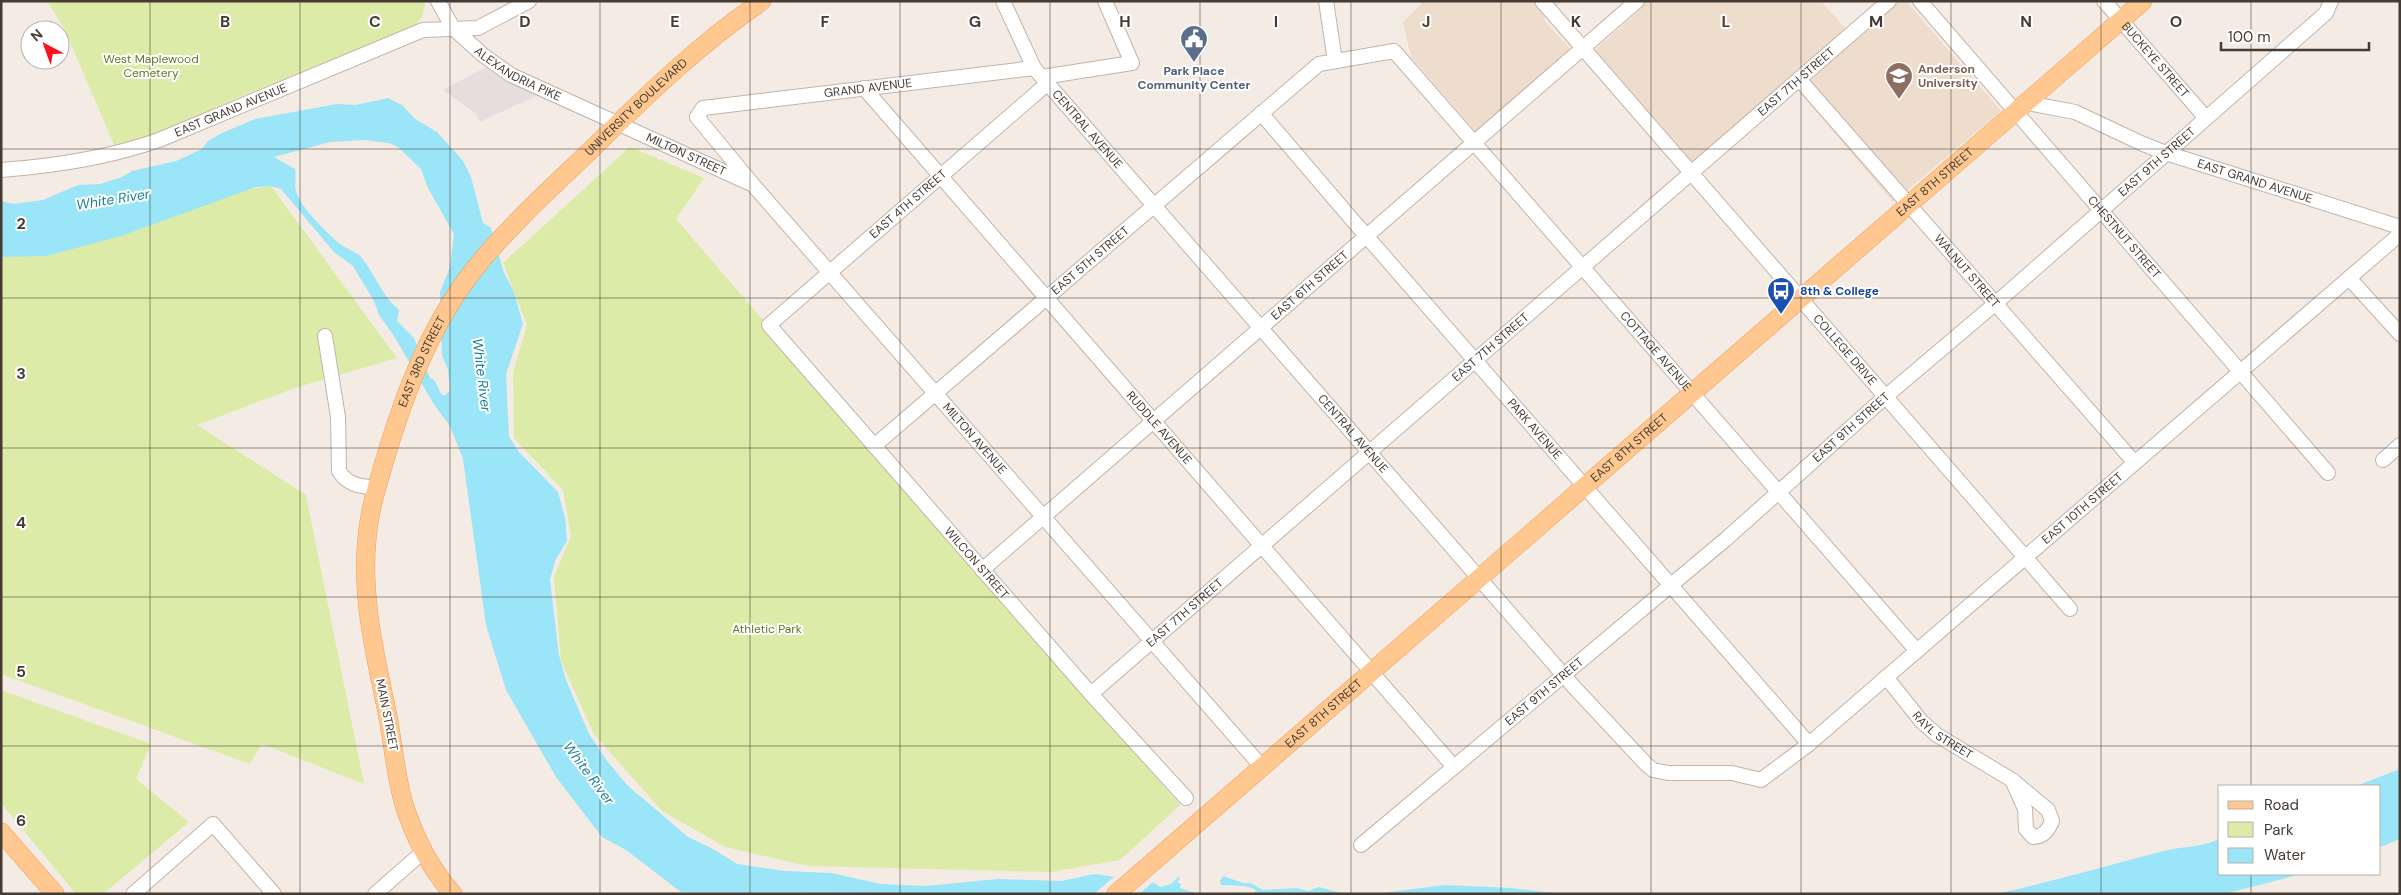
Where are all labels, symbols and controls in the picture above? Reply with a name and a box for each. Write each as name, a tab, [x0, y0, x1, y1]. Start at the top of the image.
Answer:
text: B	[220, 11, 230, 32]
text: C	[369, 11, 381, 32]
text: D	[519, 11, 531, 32]
text: E	[670, 11, 680, 32]
text: F	[821, 11, 830, 32]
text: G	[969, 11, 981, 32]
text: H	[1119, 11, 1131, 32]
text: I	[1274, 11, 1278, 32]
text: J	[1422, 11, 1430, 32]
text: K	[1571, 11, 1582, 32]
text: L	[1722, 11, 1731, 32]
text: M	[1869, 11, 1883, 32]
text: N	[2020, 11, 2032, 32]
text: O	[2170, 11, 2182, 32]
street label: BUCKEYE STREET	[2118, 19, 2193, 101]
north arrow	[20, 20, 70, 70]
scale bar	[2221, 20, 2368, 52]
public building icon: Park Place Community Center	[1179, 24, 1209, 63]
text: N	[27, 25, 46, 45]
text: 100 m	[2228, 27, 2271, 47]
street label: ALEXANDRIA PIKE	[471, 43, 564, 105]
street label: EAST 7TH STREET	[1754, 44, 1838, 119]
park label: West Maplewood Cemetery	[103, 51, 199, 81]
street label: UNIVERSITY BOULEVARD	[581, 55, 691, 159]
school or university icon: Anderson University	[1884, 61, 1914, 100]
place label: Anderson University	[1918, 61, 1978, 91]
place label: Park Place Community Center	[1138, 63, 1250, 93]
street label: GRAND AVENUE	[823, 75, 913, 101]
street label: EAST GRAND AVENUE	[172, 80, 289, 141]
street label: CENTRAL AVENUE	[1049, 86, 1126, 172]
street label: EAST 9TH STREET	[2115, 123, 2199, 200]
street label: MILTON STREET	[644, 129, 729, 180]
street label: EAST 8TH STREET	[1893, 144, 1977, 220]
street label: EAST GRAND AVENUE	[2195, 155, 2315, 207]
street label: EAST 4TH STREET	[866, 166, 950, 242]
water label: White River	[75, 184, 152, 214]
street label: CHESTNUT STREET	[2084, 192, 2164, 282]
text: 2	[16, 213, 26, 234]
street label: EAST 5TH STREET	[1048, 222, 1133, 298]
street label: WALNUT STREET	[1931, 231, 2003, 311]
street label: EAST 6TH STREET	[1268, 247, 1352, 323]
bus stop icon: 8th & College	[1766, 276, 1796, 315]
place label: 8th & College	[1800, 283, 1879, 299]
street label: COTTAGE AVENUE	[1617, 308, 1695, 395]
street label: EAST 7TH STREET	[1449, 309, 1532, 385]
street label: COLLEGE DRIVE	[1810, 311, 1880, 389]
street label: EAST 3RD STREET	[395, 313, 449, 409]
water label: White River	[469, 337, 496, 414]
text: 3	[16, 363, 26, 384]
street label: RUDDLE AVENUE	[1123, 388, 1196, 468]
street label: EAST 9TH STREET	[1809, 389, 1893, 466]
street label: CENTRAL AVENUE	[1314, 391, 1392, 477]
street label: PARK AVENUE	[1504, 395, 1566, 463]
street label: MILTON AVENUE	[939, 399, 1010, 478]
street label: EAST 8TH STREET	[1587, 410, 1671, 486]
street label: EAST 10TH STREET	[2038, 469, 2126, 548]
text: 4	[16, 512, 26, 533]
street label: WILCON STREET	[941, 524, 1012, 602]
street label: EAST 7TH STREET	[1143, 575, 1227, 651]
park label: Athletic Park	[732, 621, 802, 637]
street label: EAST 9TH STREET	[1502, 654, 1587, 729]
text: 5	[16, 661, 26, 682]
street label: EAST 8TH STREET	[1282, 675, 1366, 752]
street label: MAIN STREET	[372, 678, 402, 753]
street label: RAYL STREET	[1909, 708, 1976, 763]
water label: White River	[559, 738, 619, 809]
legend	[2218, 785, 2381, 875]
text: Road	[2264, 795, 2299, 815]
text: 6	[16, 810, 26, 831]
text: Park	[2264, 820, 2294, 840]
text: Water	[2264, 845, 2306, 865]

